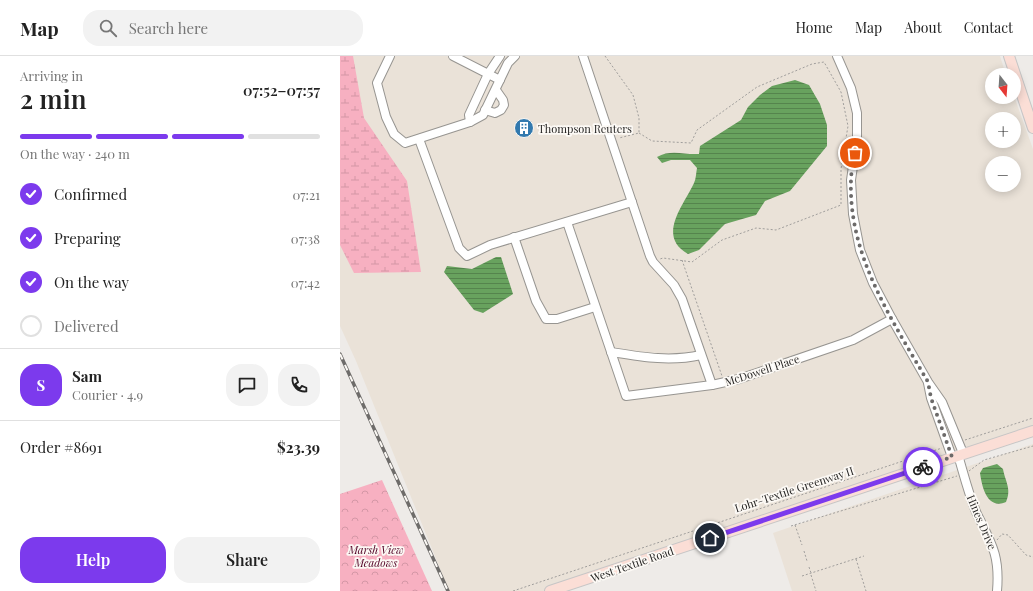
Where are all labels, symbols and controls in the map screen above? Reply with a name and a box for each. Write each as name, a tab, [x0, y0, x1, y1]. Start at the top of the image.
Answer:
search box	[83, 10, 363, 46]
text: Map	[20, 15, 59, 41]
icon: search	[97, 17, 119, 39]
text: Search here	[129, 18, 208, 38]
text: Home	[795, 18, 833, 37]
text: Map	[855, 18, 882, 37]
text: About	[904, 18, 942, 37]
text: Contact	[964, 18, 1013, 37]
text: Arriving in	[20, 67, 83, 84]
north arrow	[985, 68, 1021, 104]
map controls	[985, 68, 1021, 192]
text: 07:52–07:57	[243, 80, 320, 100]
text: 2 min	[20, 81, 86, 116]
button: +	[985, 112, 1021, 148]
building icon: Thompson Reuters	[513, 117, 535, 139]
place label: Thompson Reuters	[538, 121, 632, 136]
pin	[838, 136, 872, 170]
icon: bag	[844, 142, 866, 164]
text: On the way · 240 m	[20, 145, 130, 162]
button: −	[985, 156, 1021, 192]
icon: check	[20, 183, 42, 205]
text: Confirmed	[54, 184, 127, 204]
text: 07:21	[292, 186, 320, 203]
icon: check	[20, 227, 42, 249]
text: Preparing	[54, 228, 121, 248]
text: 07:38	[291, 230, 320, 247]
icon: check	[20, 271, 42, 293]
text: On the way	[54, 272, 129, 292]
text: 07:42	[291, 274, 320, 291]
text: Delivered	[54, 316, 119, 336]
street label: McDowell Place	[723, 351, 802, 389]
button: chat	[226, 364, 268, 406]
button: phone	[278, 364, 320, 406]
text: Sam	[72, 366, 102, 386]
text: S	[37, 375, 45, 395]
text: Courier · 4.9	[72, 386, 143, 403]
text: Order #8691	[20, 437, 102, 457]
text: $23.39	[277, 437, 320, 457]
courier	[903, 447, 943, 487]
icon: bike	[912, 456, 934, 478]
street label: Lohr-Textile Greenway II	[733, 463, 856, 515]
street label: Hines Drive	[964, 492, 1000, 552]
pin	[693, 521, 727, 555]
icon: home	[699, 527, 721, 549]
button: Help	[20, 537, 166, 583]
button: Share	[174, 537, 320, 583]
park label: Marsh View Meadows	[347, 542, 404, 570]
street label: West Textile Road	[588, 543, 676, 586]

